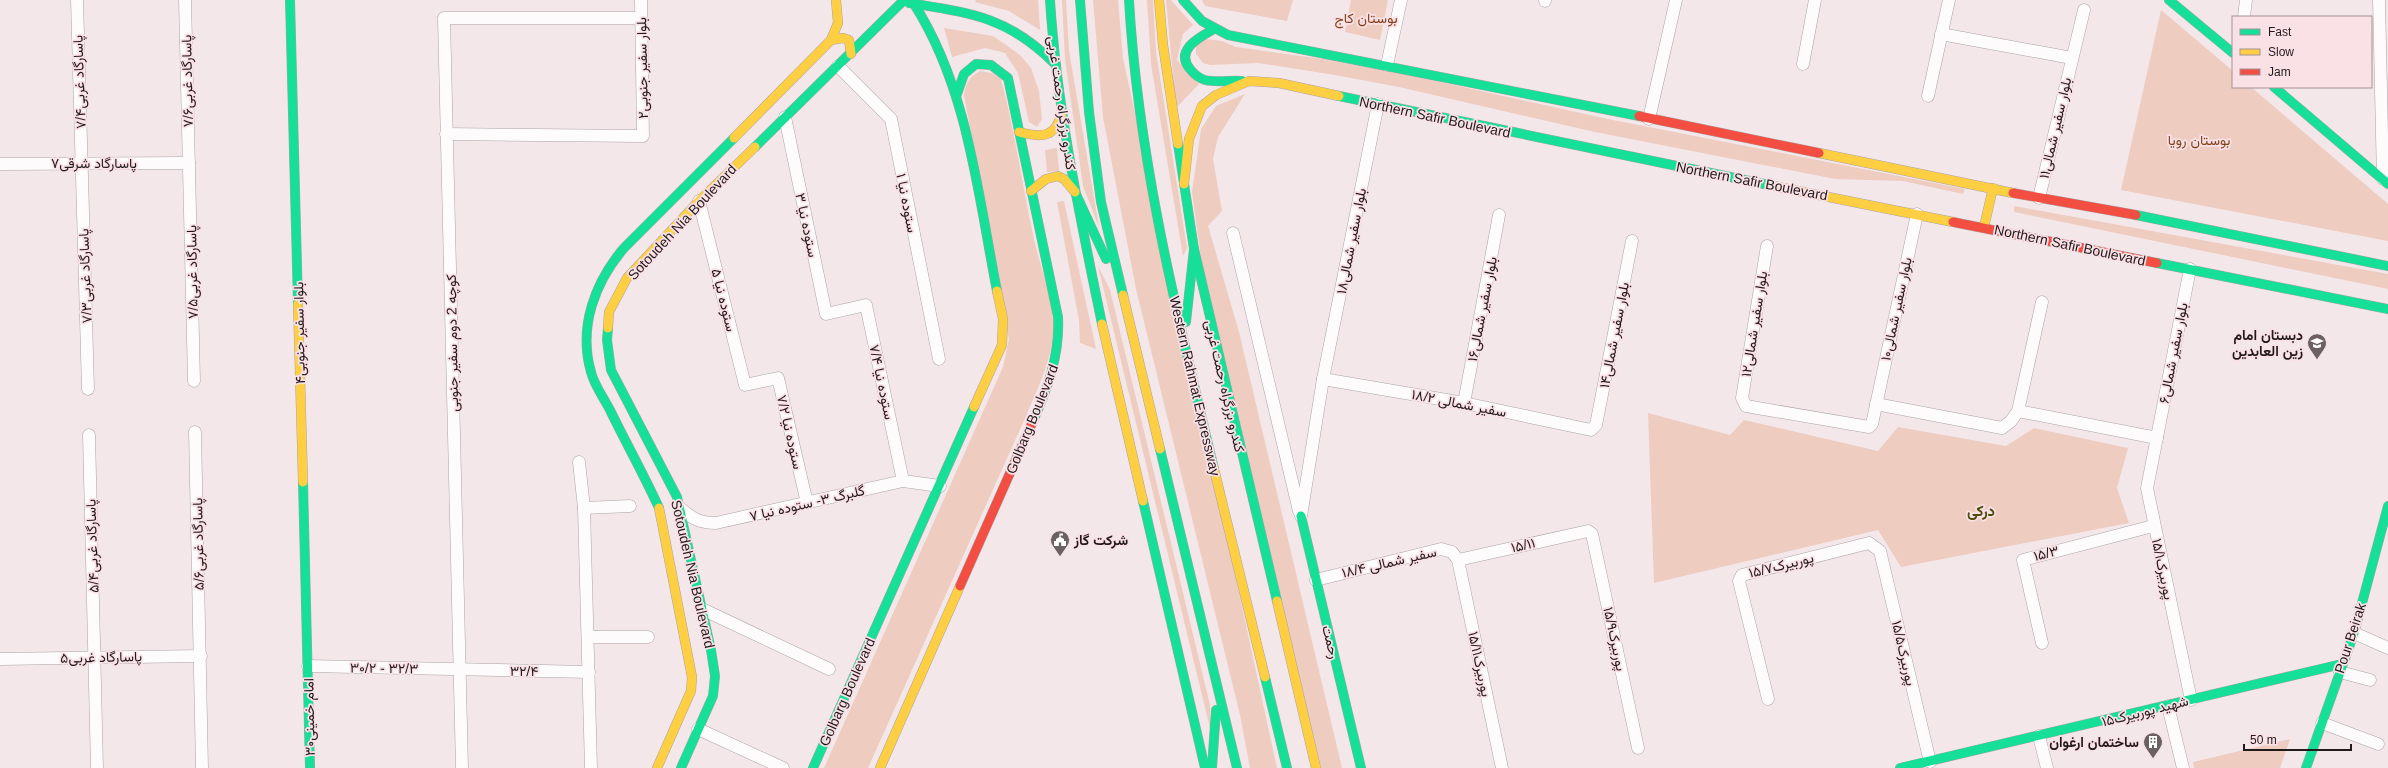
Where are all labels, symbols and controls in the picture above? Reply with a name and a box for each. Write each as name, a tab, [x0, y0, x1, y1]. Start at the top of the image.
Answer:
park label: بوستان کاج	[1334, 10, 1398, 29]
legend	[2232, 16, 2372, 88]
street label: بلوار سفیر جنوبی۲	[633, 17, 652, 119]
text: Fast	[2268, 25, 2292, 39]
street label: پاسارگاد غربی۷/۴	[69, 35, 91, 129]
street label: پاسارگاد غربی۷/۶	[178, 35, 198, 127]
street label: کندرو بزرگراه رحمت غربی	[1044, 35, 1079, 171]
text: Slow	[2268, 45, 2294, 59]
text: Jam	[2268, 65, 2291, 79]
street label: بلوار سفیر شمالی۱۱	[2036, 76, 2075, 180]
street label: Northern Safir Boulevard	[1358, 93, 1512, 141]
park label: بوستان رویا	[2168, 132, 2230, 149]
street label: پاسارگاد شرقی۷	[51, 155, 137, 173]
street label: Northern Safir Boulevard	[1675, 158, 1829, 204]
street label: Sotoudeh Nia Boulevard	[624, 161, 740, 283]
street label: ستوده نیا ۱	[892, 172, 921, 234]
street label: بلوار سفیر شمالی۱۸	[1333, 187, 1370, 296]
street label: ستوده نیا ۳	[791, 191, 822, 259]
street label: Northern Safir Boulevard	[1993, 221, 2147, 269]
street label: پاسارگاد غربی۷/۵	[183, 225, 203, 319]
street label: پاسارگاد غربی۷/۳	[75, 228, 97, 324]
street label: بلوار سفیر شمالی۱۶	[1464, 255, 1501, 363]
street label: بلوار سفیر شمالی۱۰	[1877, 256, 1916, 362]
street label: ستوده نیا ۵	[707, 267, 740, 333]
street label: بلوار سفیر شمالی۱۲	[1738, 270, 1771, 378]
street label: کوچه 2 دوم سفیر جنوبی	[443, 274, 463, 412]
street label: بلوار سفیر شمالی۱۴	[1596, 281, 1633, 389]
street label: بلوار سفیر جنوبی۴	[290, 282, 309, 384]
street label: Western Rahmat Expressway	[1166, 294, 1224, 478]
street label: بلوار سفیر شمالی۶	[2155, 301, 2192, 405]
street label: کندرو بزرگراه رحمت غربی	[1201, 318, 1248, 454]
place label: دبستان امام زین العابدین	[2232, 327, 2303, 360]
school or university icon: دبستان امام زین العابدین	[2306, 332, 2328, 360]
street label: ستوده نیا ۷/۴	[865, 343, 898, 421]
street label: Golbarg Boulevard	[1003, 362, 1061, 476]
street label: سفیر شمالی ۱۸/۲	[1410, 386, 1508, 421]
street label: ستوده نیا ۷/۲	[773, 393, 806, 471]
street label: گلبرگ ۳- ستوده نیا ۷	[748, 482, 866, 525]
street label: پاسارگاد غربی۵/۶	[189, 498, 209, 590]
street label: Sotoudeh Nia Boulevard	[668, 498, 718, 650]
street label: پاسارگاد غربی۵/۴	[82, 499, 104, 593]
district label: درکی	[1967, 502, 1995, 520]
public building icon: شرکت گاز	[1049, 529, 1071, 557]
place label: شرکت گاز	[1073, 532, 1128, 549]
street label: ۱۵/۱۱	[1509, 534, 1537, 556]
street label: پوربیرک۱۵/۱	[2147, 537, 2177, 601]
street label: ۱۵/۳	[2032, 542, 2060, 564]
street label: سفیر شمالی ۱۸/۴	[1340, 543, 1438, 582]
street label: پوربیرک۱۵/۷	[1747, 549, 1816, 583]
street label: Pour Beirak	[2331, 600, 2369, 675]
street label: پوربیرک۱۵/۹	[1598, 606, 1630, 673]
street label: پوربیرک۱۵/۵	[1887, 619, 1919, 688]
street label: رحمت	[1318, 624, 1343, 661]
street label: پوربیرک۱۵/۱۱	[1463, 630, 1495, 698]
street label: Golbarg Boulevard	[816, 635, 878, 749]
street label: پاسارگاد غربی۵	[60, 648, 142, 668]
street label: ۳۰/۲ - ۳۲/۳	[350, 659, 418, 677]
street label: ۳۲/۴	[510, 663, 538, 679]
street label: امام خمینی۳۰	[300, 678, 319, 756]
street label: شهید پوربیرک۱۵	[2100, 693, 2190, 731]
scale bar	[2244, 726, 2351, 752]
building icon: ساختمان ارغوان	[2142, 731, 2164, 759]
text: 50 m	[2250, 733, 2277, 747]
place label: ساختمان ارغوان	[2049, 734, 2139, 751]

